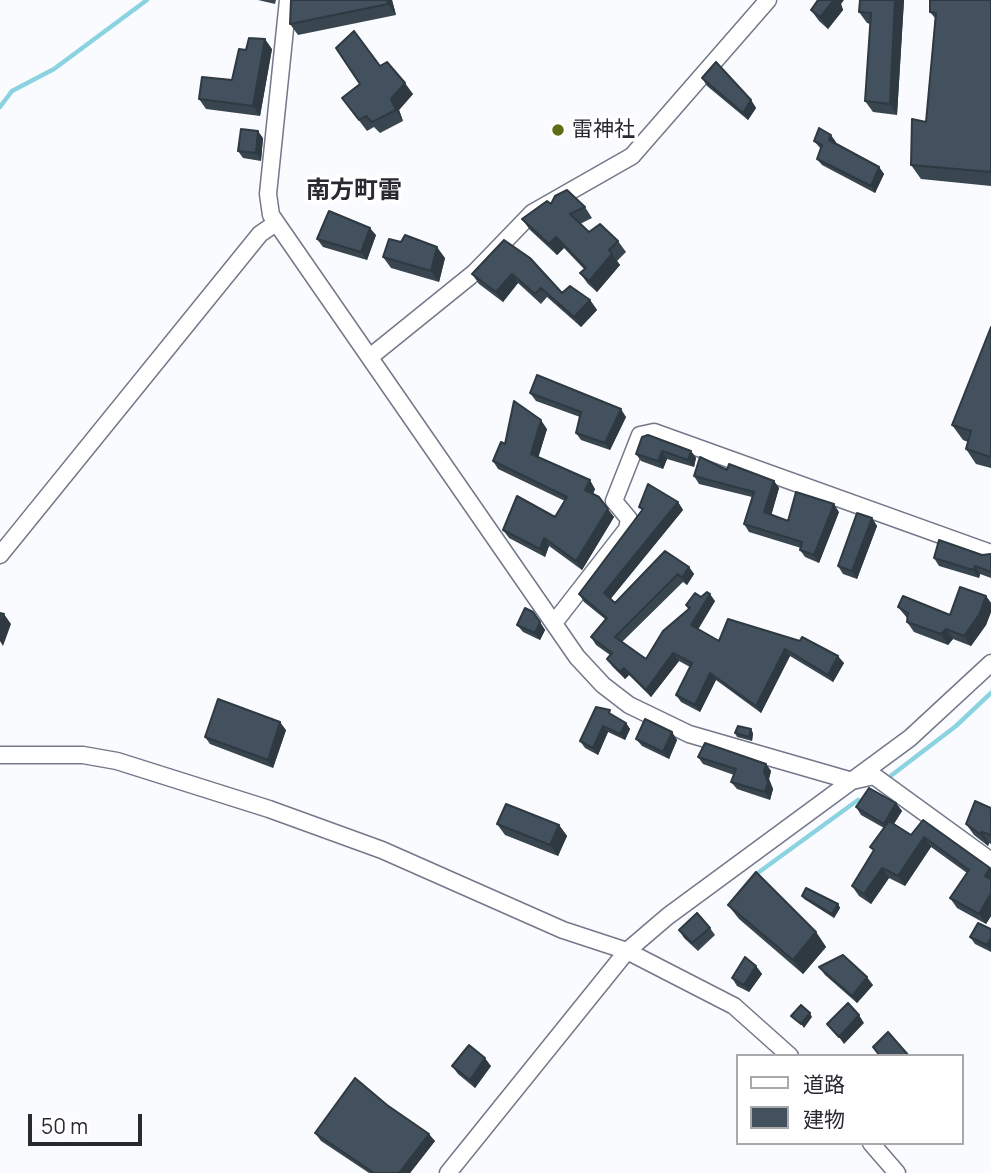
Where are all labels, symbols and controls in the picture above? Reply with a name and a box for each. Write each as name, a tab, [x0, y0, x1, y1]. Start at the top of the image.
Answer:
place label: 雷神社	[572, 117, 635, 143]
marker: 雷神社	[550, 122, 566, 138]
district label: 南方町雷	[306, 177, 402, 205]
legend	[736, 1054, 963, 1145]
text: 道路	[803, 1070, 845, 1098]
scale bar	[32, 1100, 145, 1144]
text: 建物	[803, 1105, 845, 1133]
text: 50 m	[41, 1112, 88, 1140]

